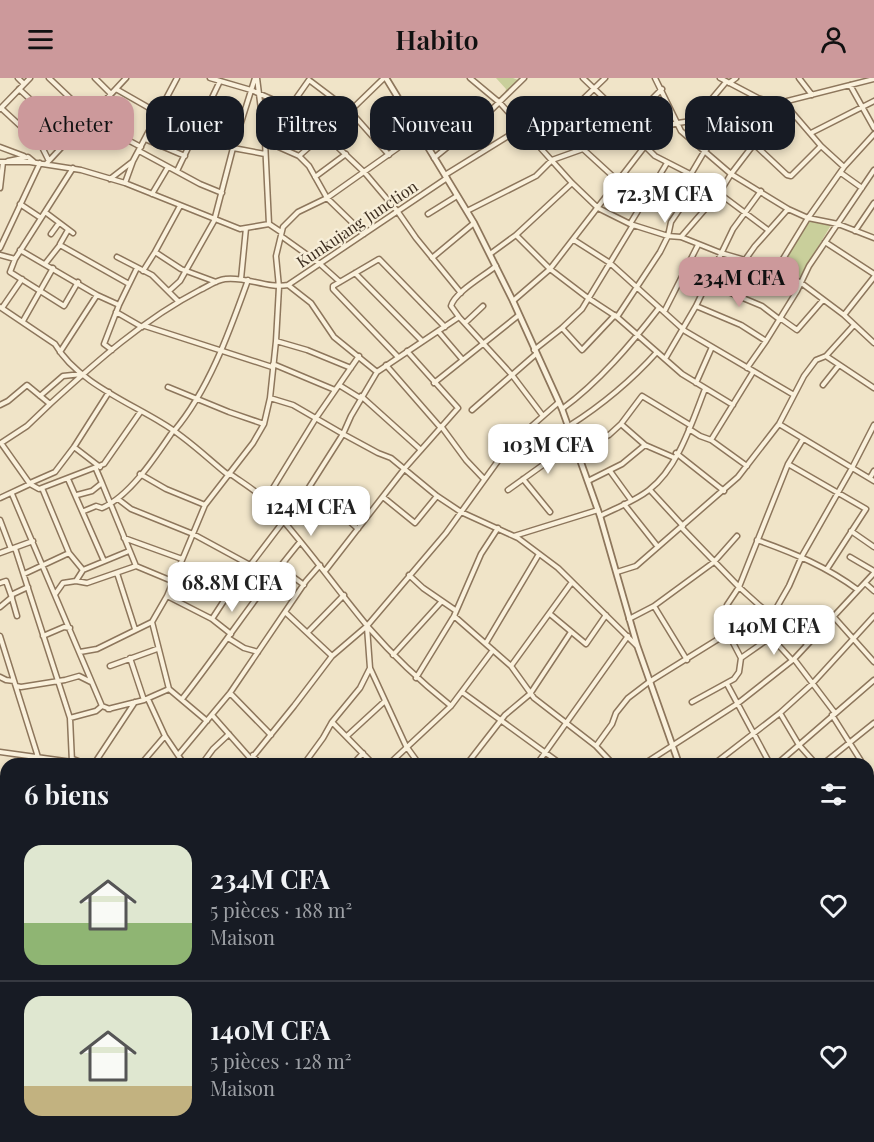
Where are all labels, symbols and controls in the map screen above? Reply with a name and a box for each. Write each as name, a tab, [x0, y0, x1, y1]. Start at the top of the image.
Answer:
text: Habito	[395, 21, 479, 57]
icon: menu	[24, 23, 57, 56]
icon: person	[817, 23, 850, 56]
chip: Acheter	[18, 96, 134, 150]
chip: Louer	[146, 96, 244, 150]
chip: Filtres	[256, 96, 358, 150]
chip: Nouveau	[370, 96, 494, 150]
chip: Appartement	[506, 96, 673, 150]
chip: Maison	[685, 96, 795, 150]
pin: 72.3M CFA	[596, 173, 734, 224]
street label: Kunkujang Junction	[292, 175, 422, 272]
text: 72.3M CFA	[617, 179, 713, 206]
pin: 234M CFA	[677, 257, 801, 308]
text: 234M CFA	[693, 263, 785, 290]
pin: 103M CFA	[486, 424, 610, 475]
text: 103M CFA	[502, 430, 594, 457]
pin: 124M CFA	[249, 486, 373, 537]
text: 124M CFA	[266, 492, 356, 519]
pin: 68.8M CFA	[163, 562, 301, 613]
text: 68.8M CFA	[182, 568, 282, 595]
pin: 140M CFA	[712, 605, 836, 656]
text: 140M CFA	[728, 611, 820, 638]
text: 6 biens	[24, 777, 109, 812]
icon: filters	[817, 778, 850, 811]
text: 234M CFA	[210, 861, 330, 896]
icon: home	[72, 869, 144, 941]
icon: heart	[817, 889, 850, 922]
text: 5 pièces · 188 m²	[210, 896, 352, 923]
text: Maison	[210, 923, 275, 950]
text: 140M CFA	[210, 1012, 330, 1047]
icon: home	[72, 1020, 144, 1092]
icon: heart	[817, 1040, 850, 1073]
text: 5 pièces · 128 m²	[210, 1047, 352, 1074]
text: Maison	[210, 1074, 275, 1101]

